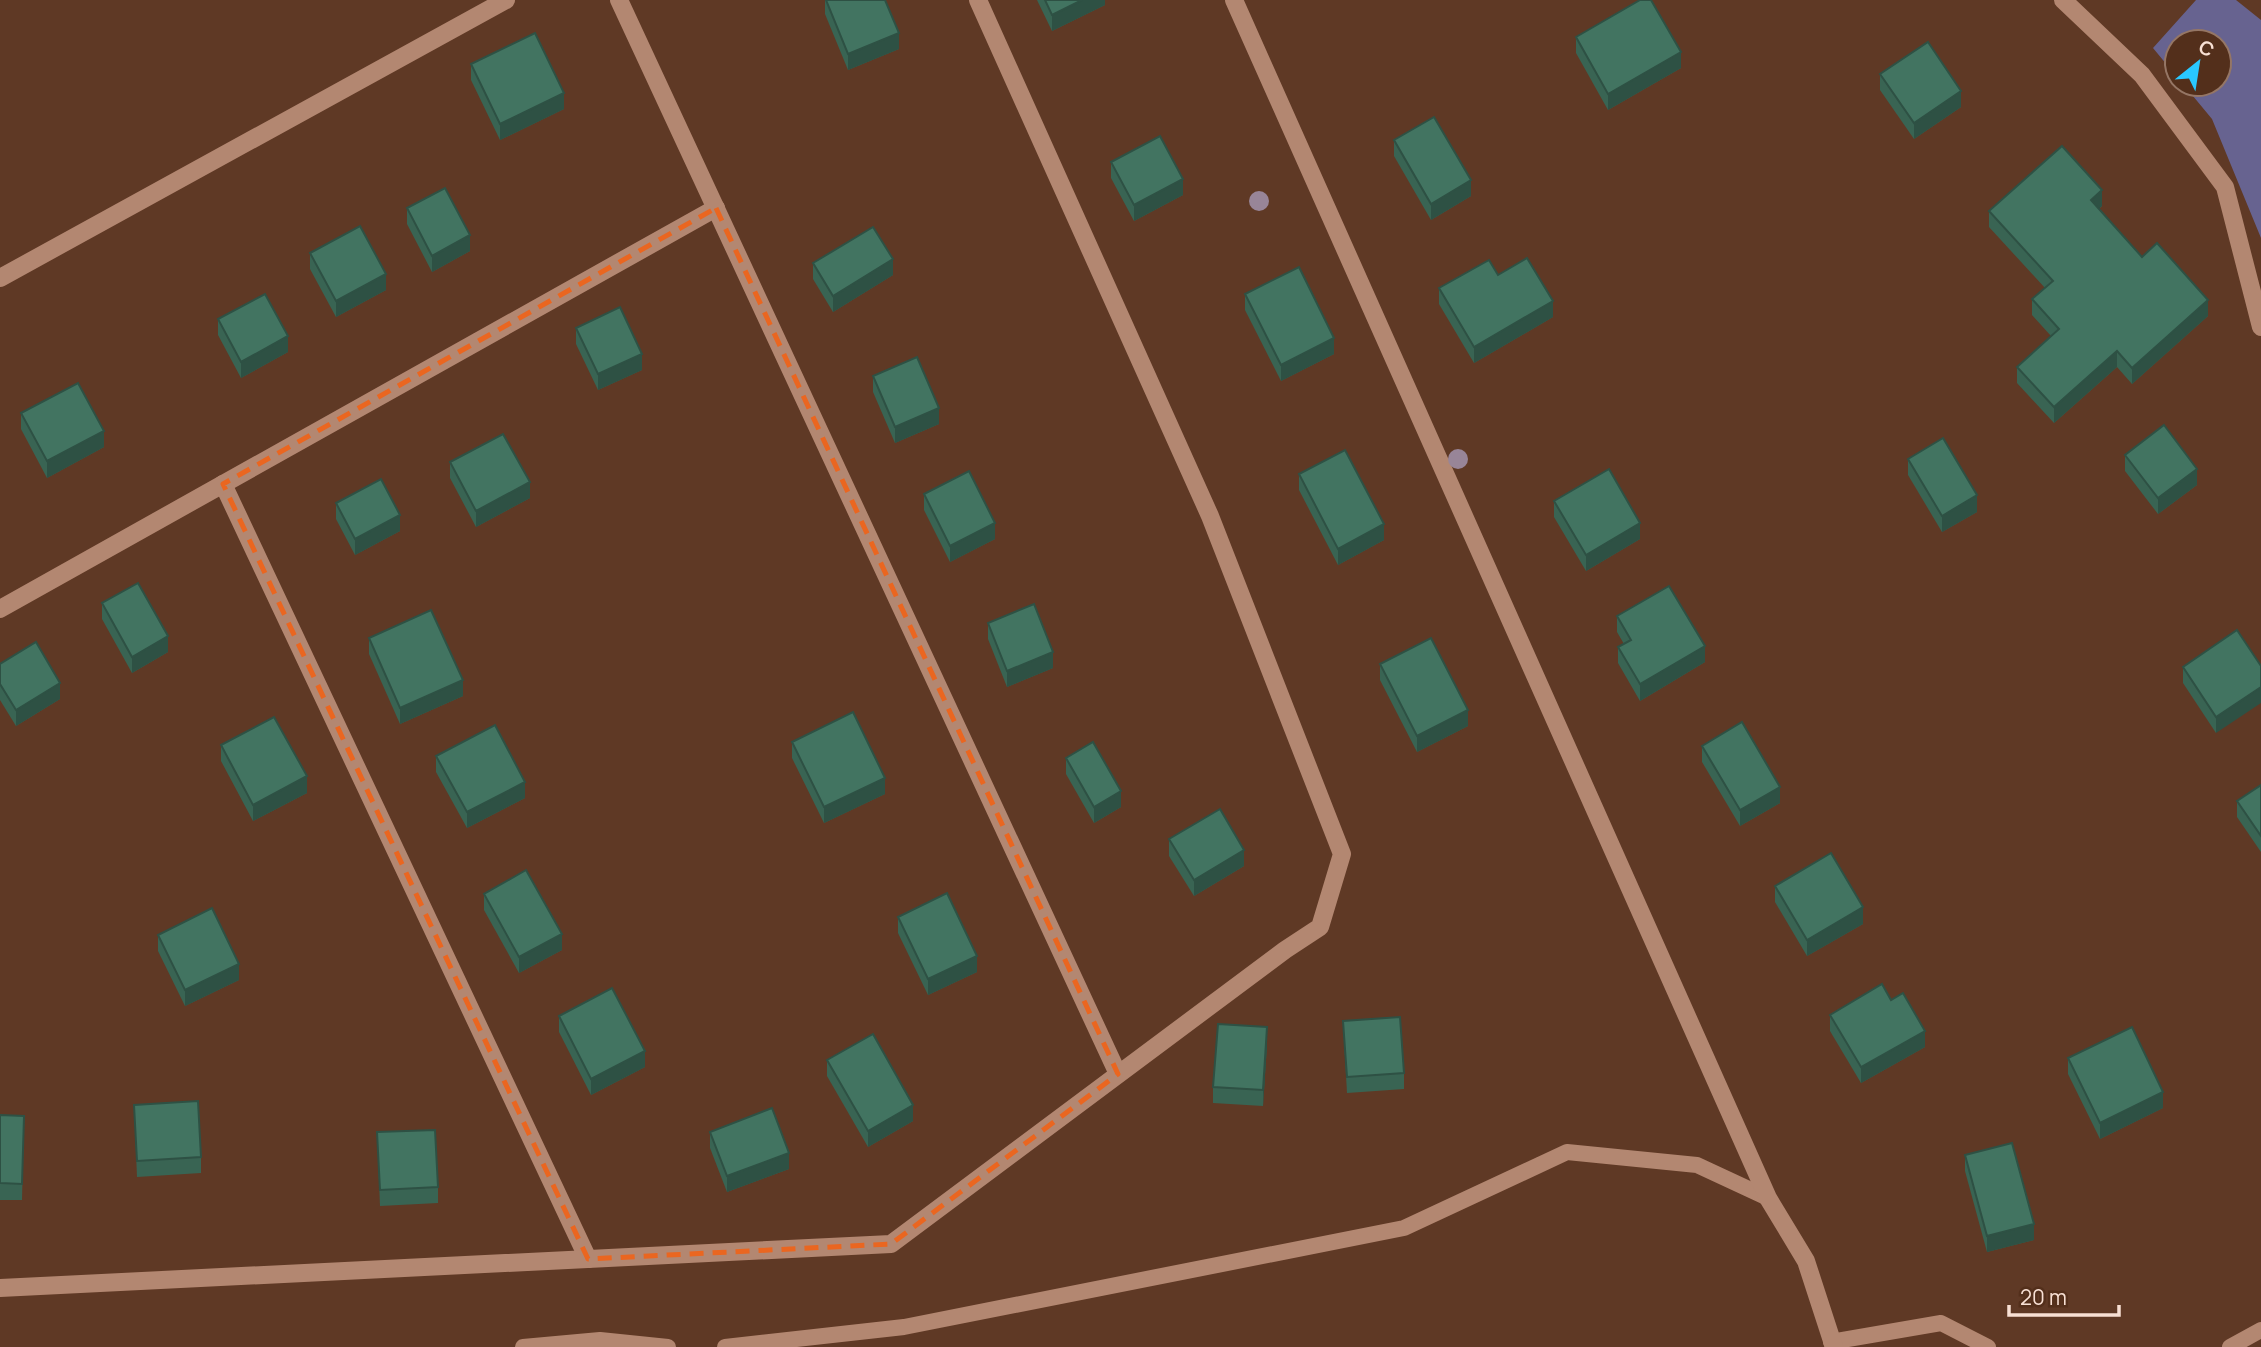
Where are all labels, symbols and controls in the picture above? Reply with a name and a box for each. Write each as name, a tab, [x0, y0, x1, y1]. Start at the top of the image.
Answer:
north arrow	[2163, 28, 2233, 98]
text: С	[2194, 34, 2219, 63]
scale bar	[2009, 1274, 2119, 1318]
text: 20 m	[2020, 1283, 2067, 1311]

